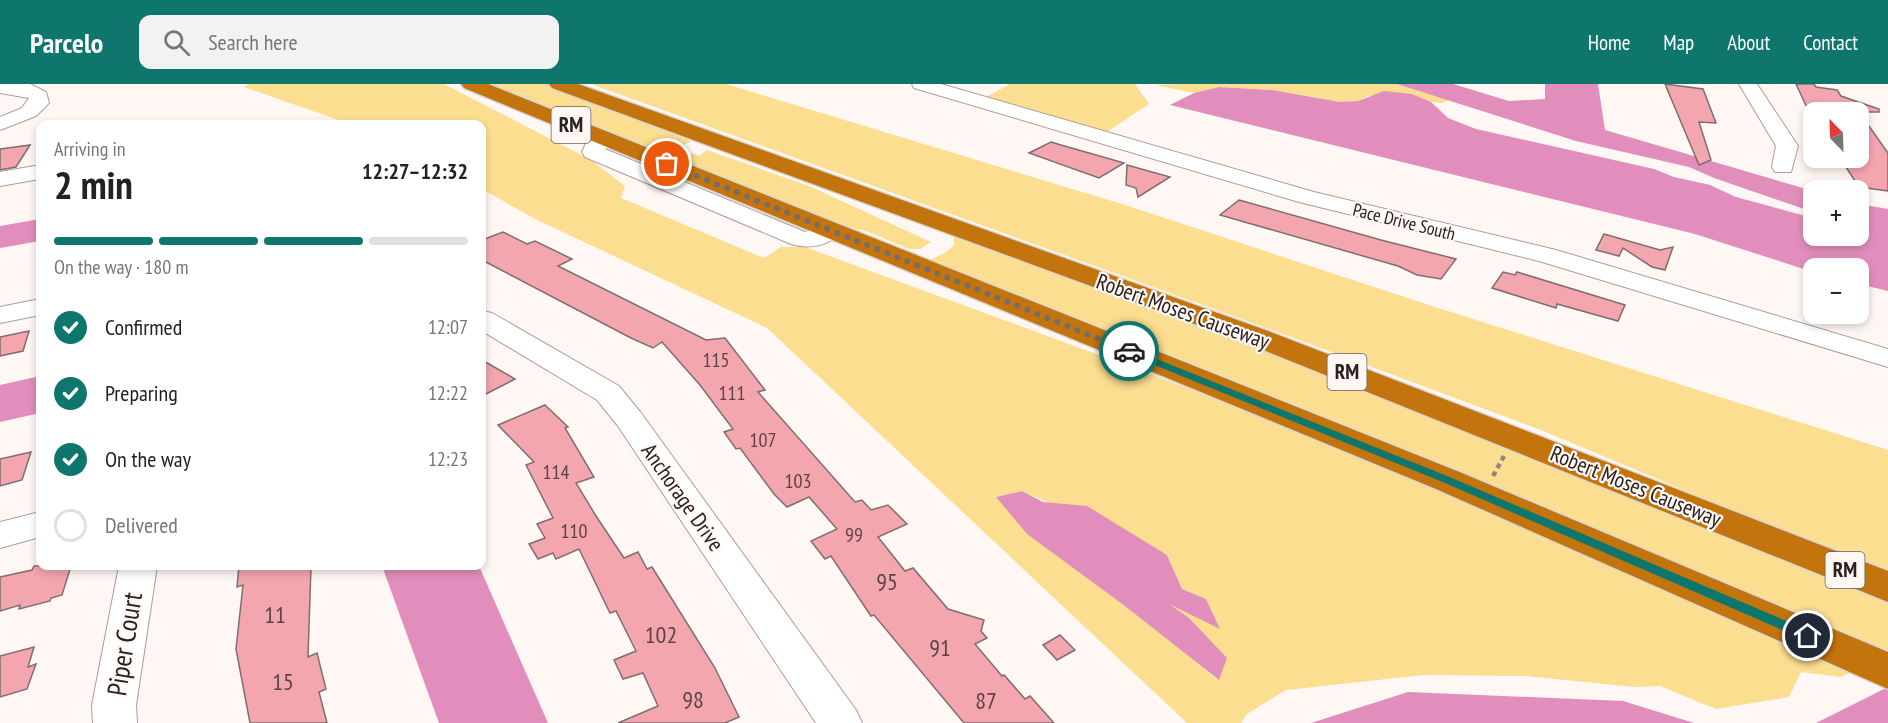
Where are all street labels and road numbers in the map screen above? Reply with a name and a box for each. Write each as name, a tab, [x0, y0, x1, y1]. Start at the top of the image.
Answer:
road number: RM	[552, 107, 590, 143]
street label: Pace Drive South	[1350, 198, 1458, 245]
street label: Robert Moses Causeway	[1093, 267, 1274, 355]
road number: RM	[1328, 354, 1366, 390]
street label: Anchorage Drive	[636, 438, 730, 556]
street label: Robert Moses Causeway	[1546, 439, 1726, 533]
road number: RM	[1826, 552, 1864, 588]
street label: Piper Court	[99, 589, 149, 698]

